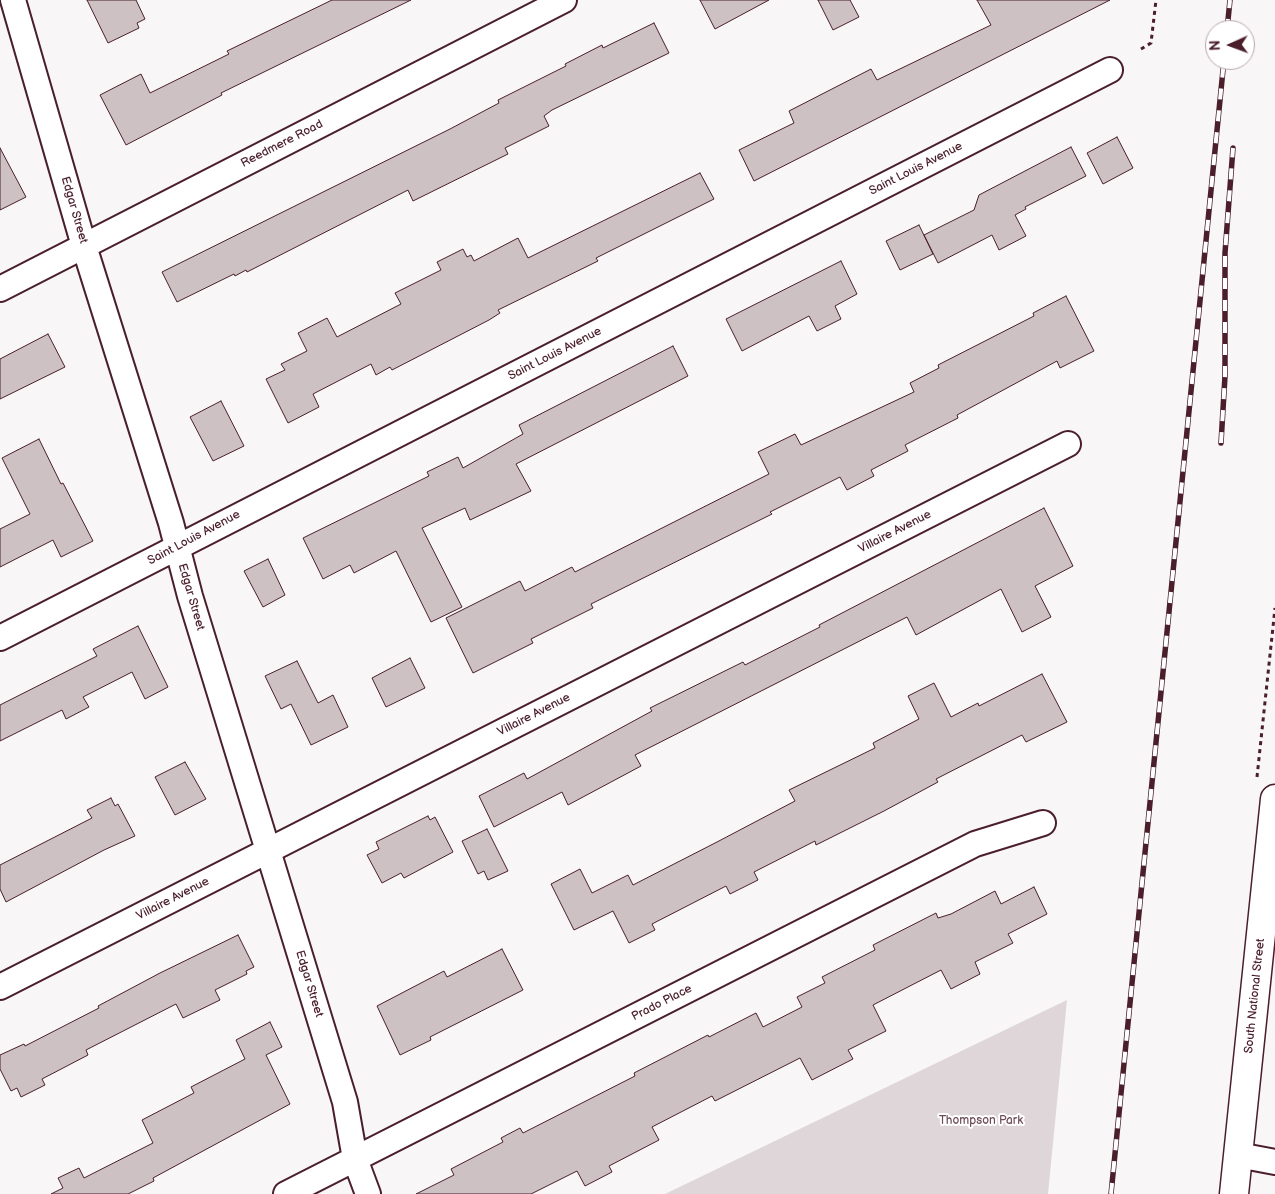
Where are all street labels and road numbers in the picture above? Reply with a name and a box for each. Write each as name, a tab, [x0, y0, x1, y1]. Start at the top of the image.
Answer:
street label: Reedmere Road	[239, 117, 325, 171]
street label: Saint Louis Avenue	[867, 139, 965, 199]
street label: Edgar Street	[58, 175, 90, 245]
street label: Saint Louis Avenue	[506, 324, 604, 384]
street label: Villaire Avenue	[856, 507, 934, 557]
street label: Saint Louis Avenue	[145, 508, 243, 568]
street label: Edgar Street	[175, 562, 207, 632]
street label: Villaire Avenue	[495, 690, 573, 740]
street label: Villaire Avenue	[134, 874, 212, 924]
street label: South National Street	[1242, 938, 1268, 1054]
street label: Edgar Street	[292, 949, 326, 1019]
street label: Prado Place	[629, 982, 695, 1024]

